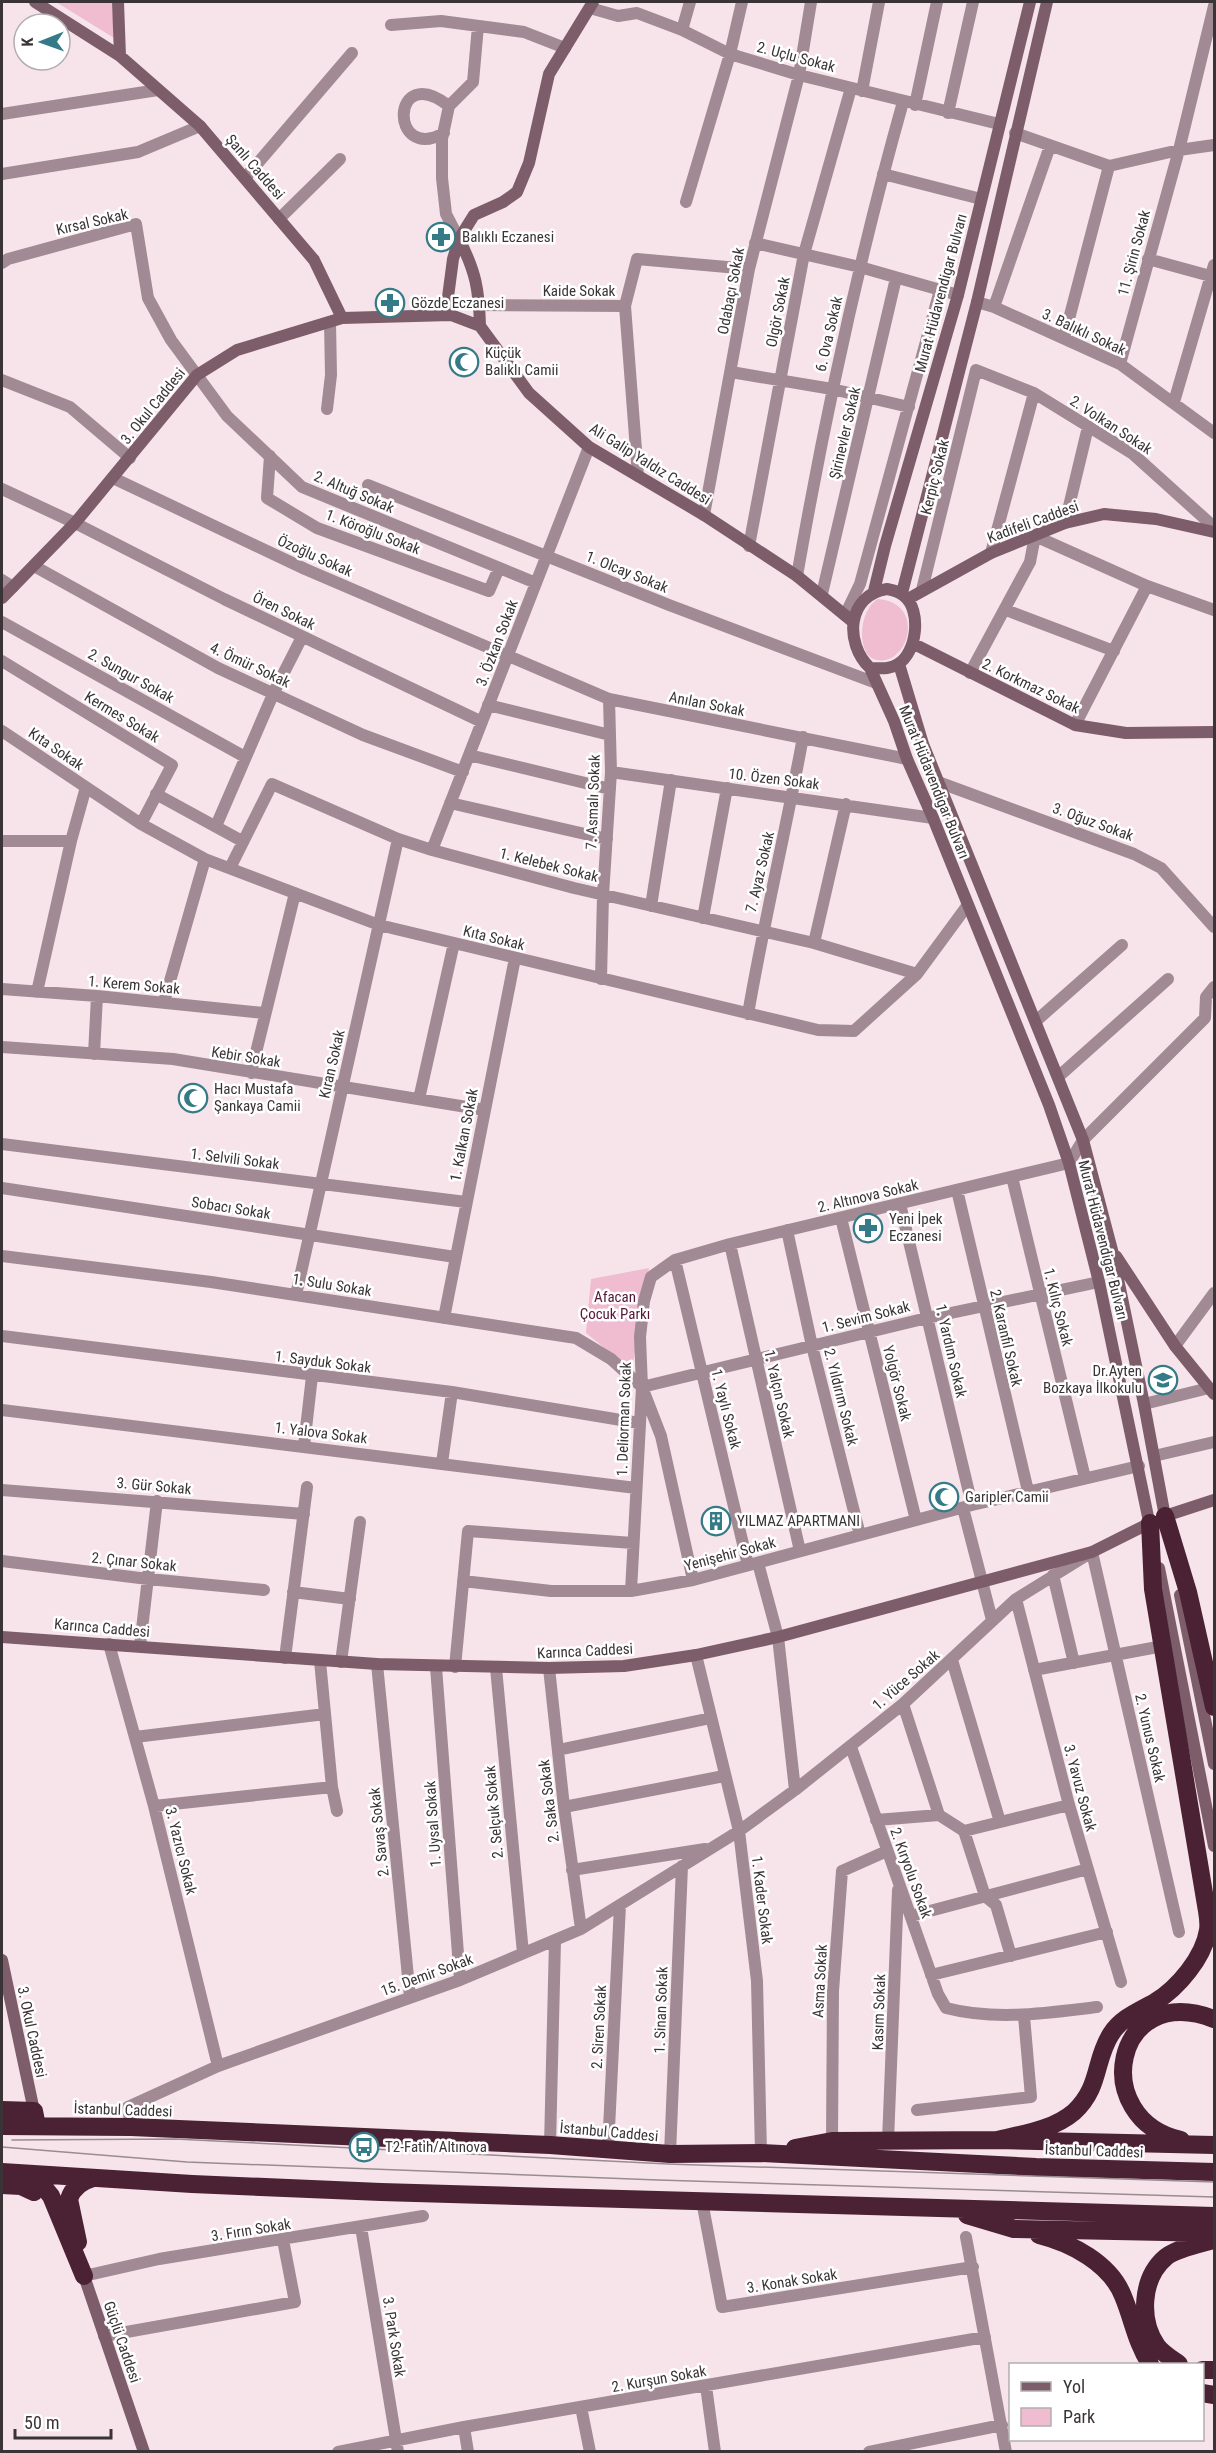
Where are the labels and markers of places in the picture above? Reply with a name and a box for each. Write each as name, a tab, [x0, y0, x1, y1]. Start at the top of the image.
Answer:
pharmacy icon: Balıklı Eczanesi	[425, 221, 457, 253]
place label: Balıklı Eczanesi	[462, 228, 554, 246]
pharmacy icon: Gözde Eczanesi	[374, 287, 406, 319]
place label: Gözde Eczanesi	[411, 294, 504, 312]
place label: Küçük Balıklı Camii	[485, 344, 558, 379]
mosque icon: Küçük Balıklı Camii	[448, 346, 480, 378]
place label: Hacı Mustafa Şankaya Camii	[214, 1080, 301, 1115]
mosque icon: Hacı Mustafa Şankaya Camii	[177, 1082, 209, 1114]
place label: Yeni İpek Eczanesi	[889, 1210, 943, 1245]
pharmacy icon: Yeni İpek Eczanesi	[852, 1212, 884, 1244]
place label: Dr.Ayten Bozkaya İlkokulu	[1043, 1362, 1142, 1397]
school or university icon: Dr.Ayten Bozkaya İlkokulu	[1147, 1364, 1179, 1396]
mosque icon: Garipler Camii	[928, 1481, 960, 1513]
place label: Garipler Camii	[965, 1488, 1049, 1506]
building icon: YILMAZ APARTMANI	[700, 1505, 732, 1537]
place label: YILMAZ APARTMANI	[737, 1512, 860, 1530]
bus stop icon: T2-Fatih/Altınova	[348, 2131, 380, 2163]
place label: T2-Fatih/Altınova	[385, 2138, 487, 2156]

